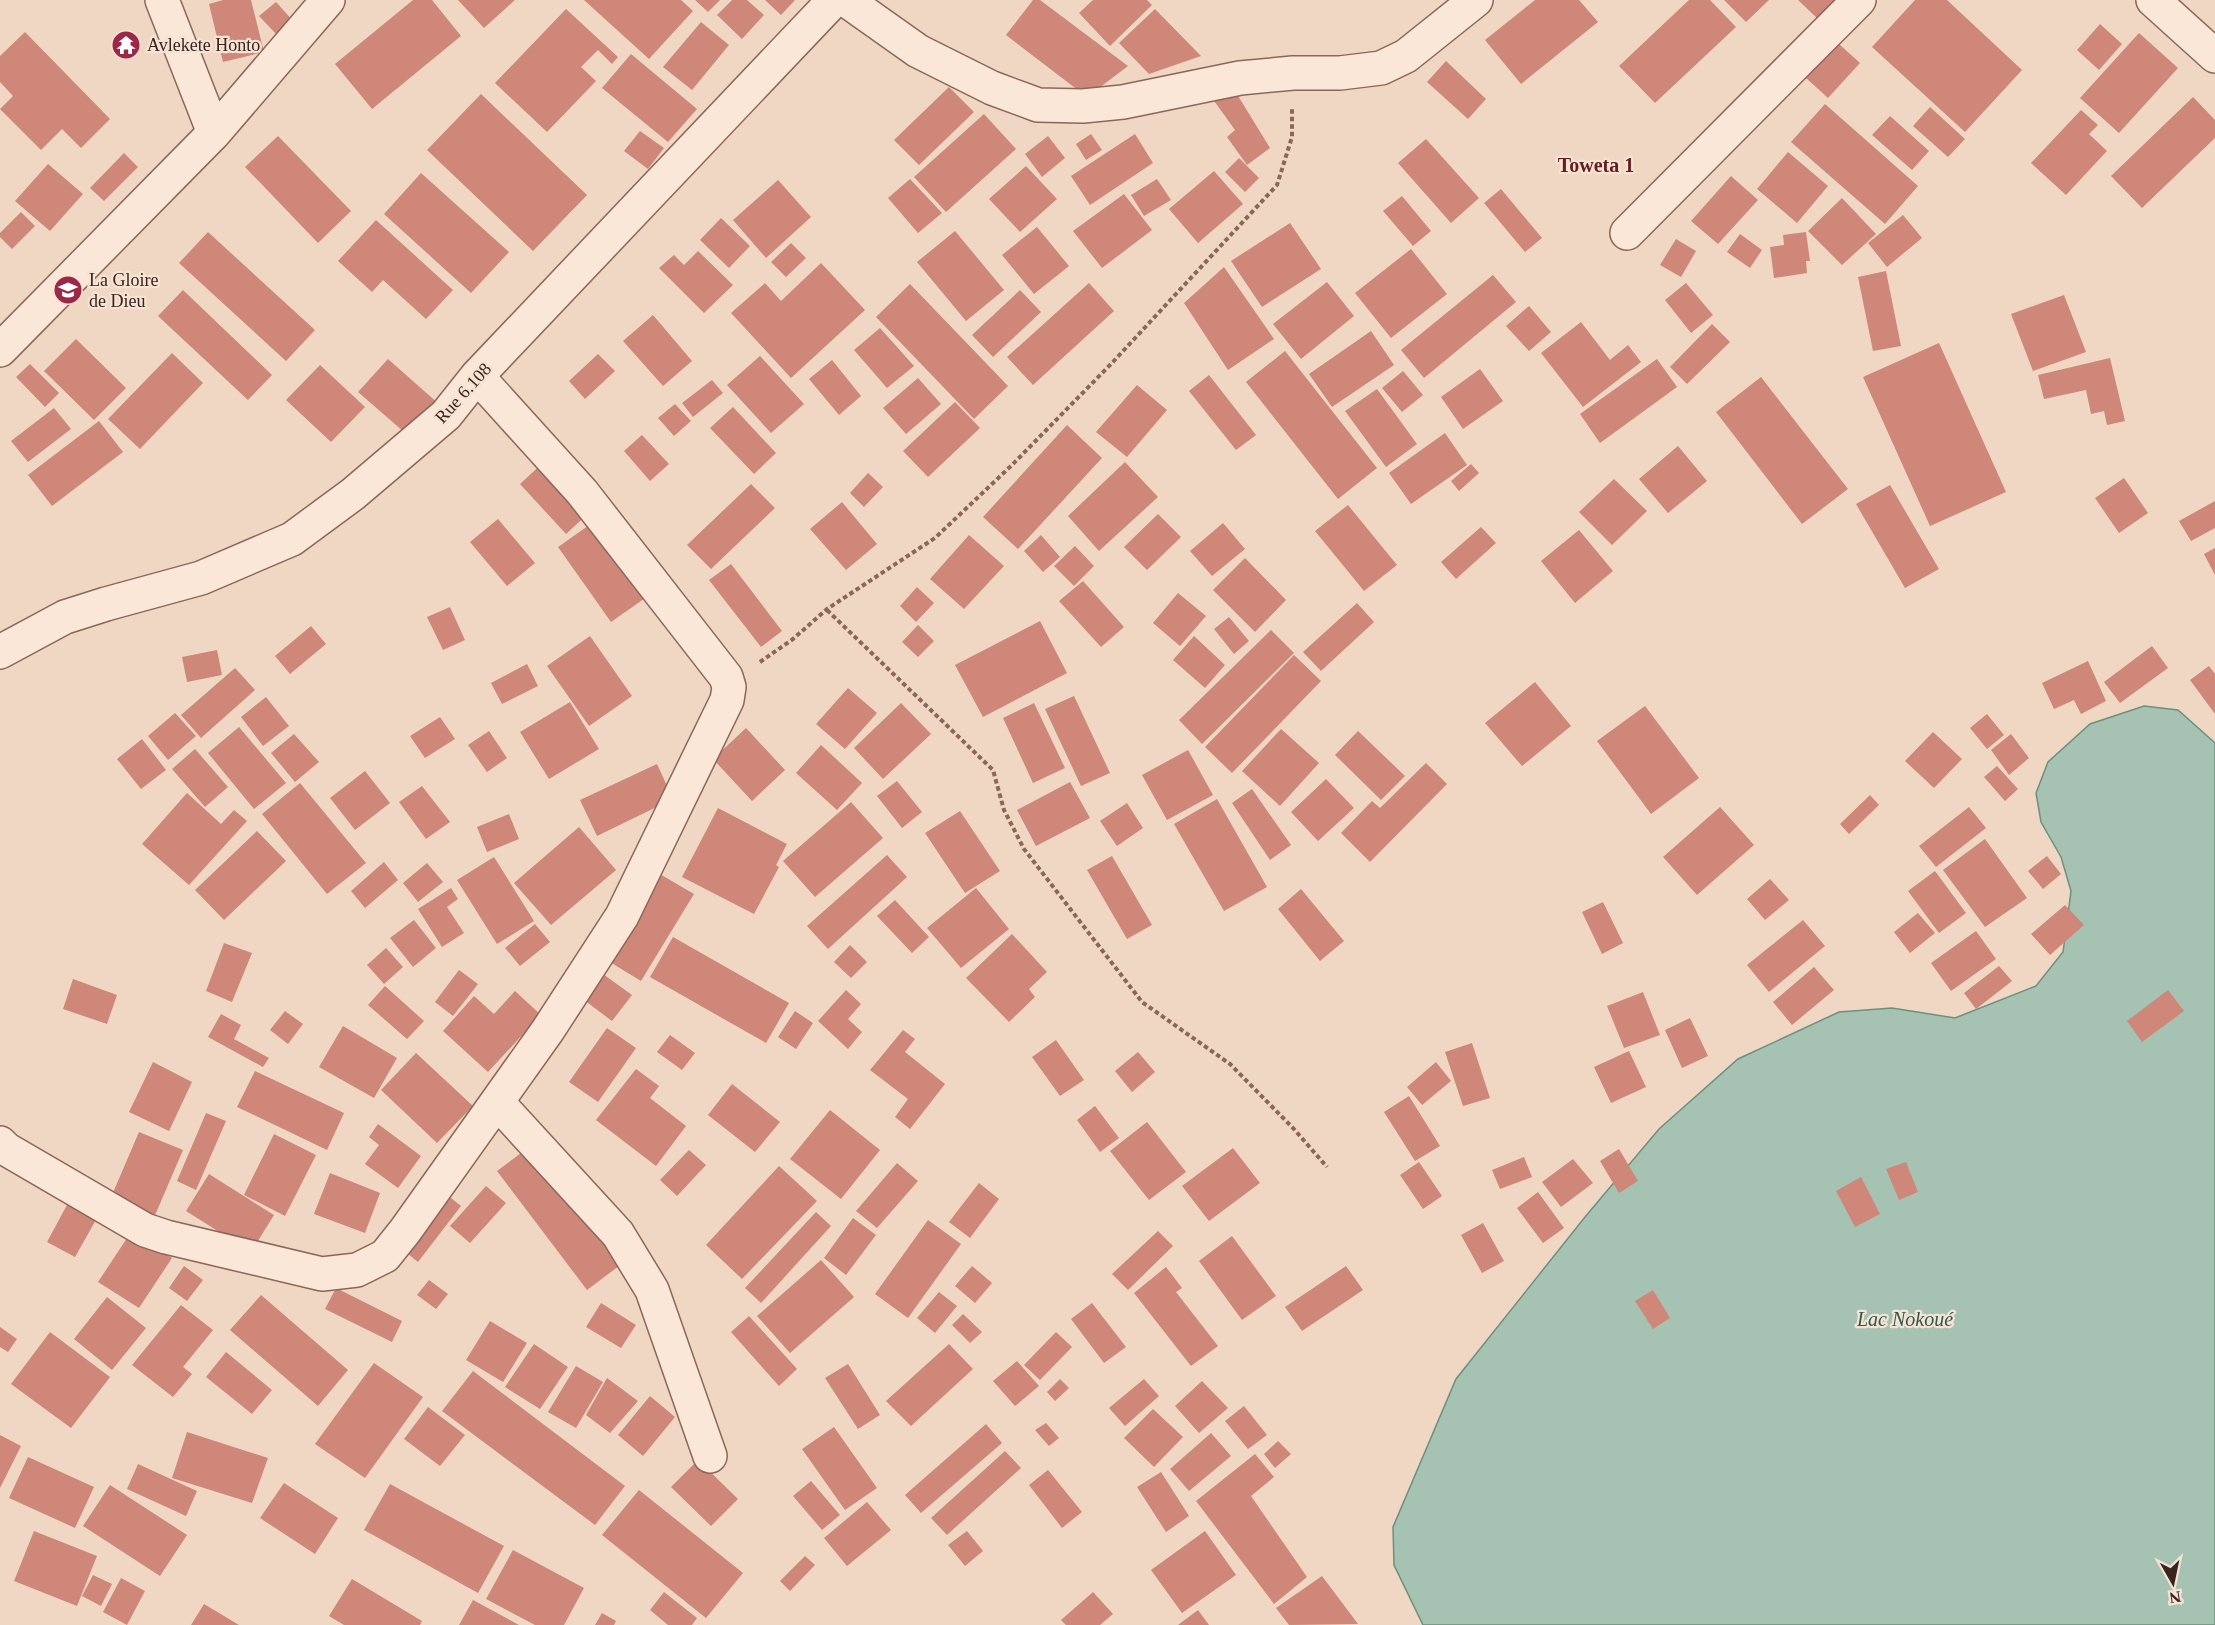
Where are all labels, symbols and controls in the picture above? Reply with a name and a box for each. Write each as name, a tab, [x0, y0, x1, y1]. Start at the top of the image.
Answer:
temple icon: Avlekete Honto	[110, 29, 142, 61]
place label: Avlekete Honto	[147, 35, 260, 55]
district label: Toweta 1	[1558, 154, 1634, 176]
place label: La Gloire de Dieu	[89, 270, 158, 311]
school or university icon: La Gloire de Dieu	[52, 274, 84, 306]
street label: Rue 6.108	[431, 359, 495, 427]
water label: Lac Nokoué	[1856, 1308, 1954, 1330]
north arrow	[2143, 1553, 2203, 1613]
text: N	[2168, 1588, 2182, 1607]

